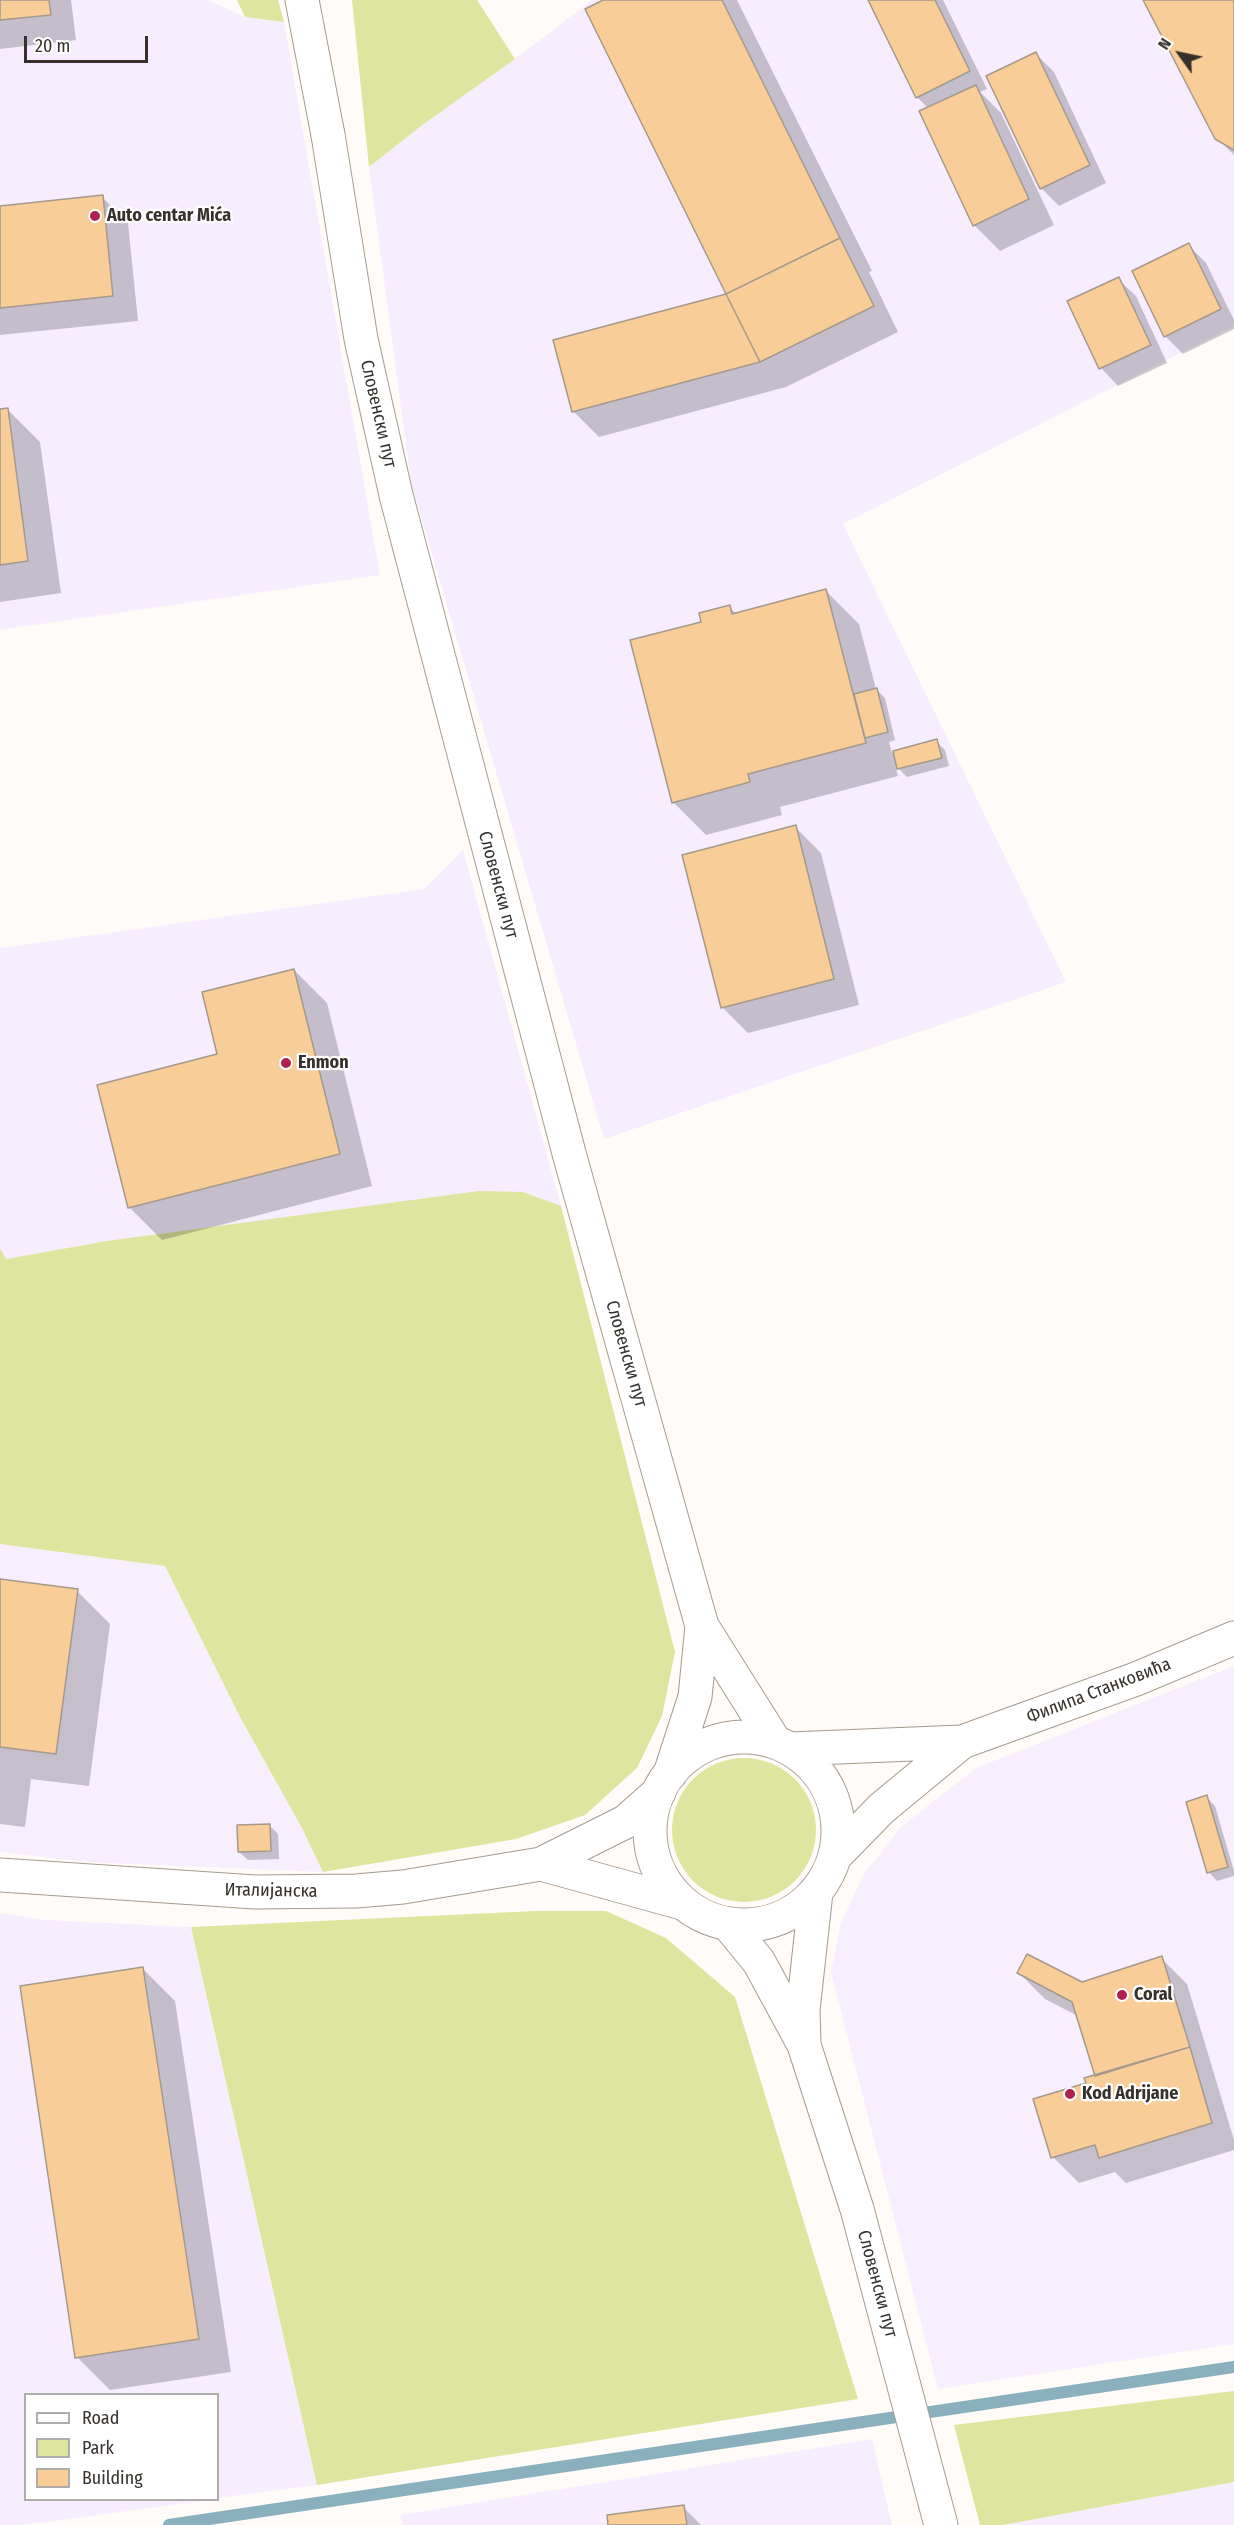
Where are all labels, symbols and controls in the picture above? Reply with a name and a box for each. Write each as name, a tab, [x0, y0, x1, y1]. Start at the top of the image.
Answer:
scale bar	[27, 24, 152, 62]
north arrow	[1150, 24, 1210, 84]
text: 20 m	[35, 35, 70, 57]
text: N	[1154, 35, 1175, 53]
place label: Auto centar Mića	[107, 205, 231, 227]
marker: Auto centar Mića	[88, 209, 102, 223]
street label: Словенски пут	[355, 358, 401, 470]
street label: Словенски пут	[473, 829, 523, 941]
place label: Enmon	[298, 1052, 349, 1074]
marker: Enmon	[279, 1056, 293, 1070]
street label: Словенски пут	[600, 1298, 652, 1410]
street label: Филипа Станковића	[1024, 1654, 1174, 1728]
street label: Италијанска	[224, 1879, 318, 1903]
place label: Coral	[1134, 1984, 1172, 2006]
marker: Coral	[1115, 1988, 1129, 2002]
place label: Kod Adrijane	[1082, 2083, 1178, 2105]
marker: Kod Adrijane	[1063, 2087, 1077, 2101]
street label: Словенски пут	[852, 2228, 902, 2340]
legend	[24, 2393, 219, 2501]
text: Road	[82, 2407, 119, 2429]
text: Park	[82, 2437, 114, 2459]
text: Building	[82, 2467, 143, 2489]

